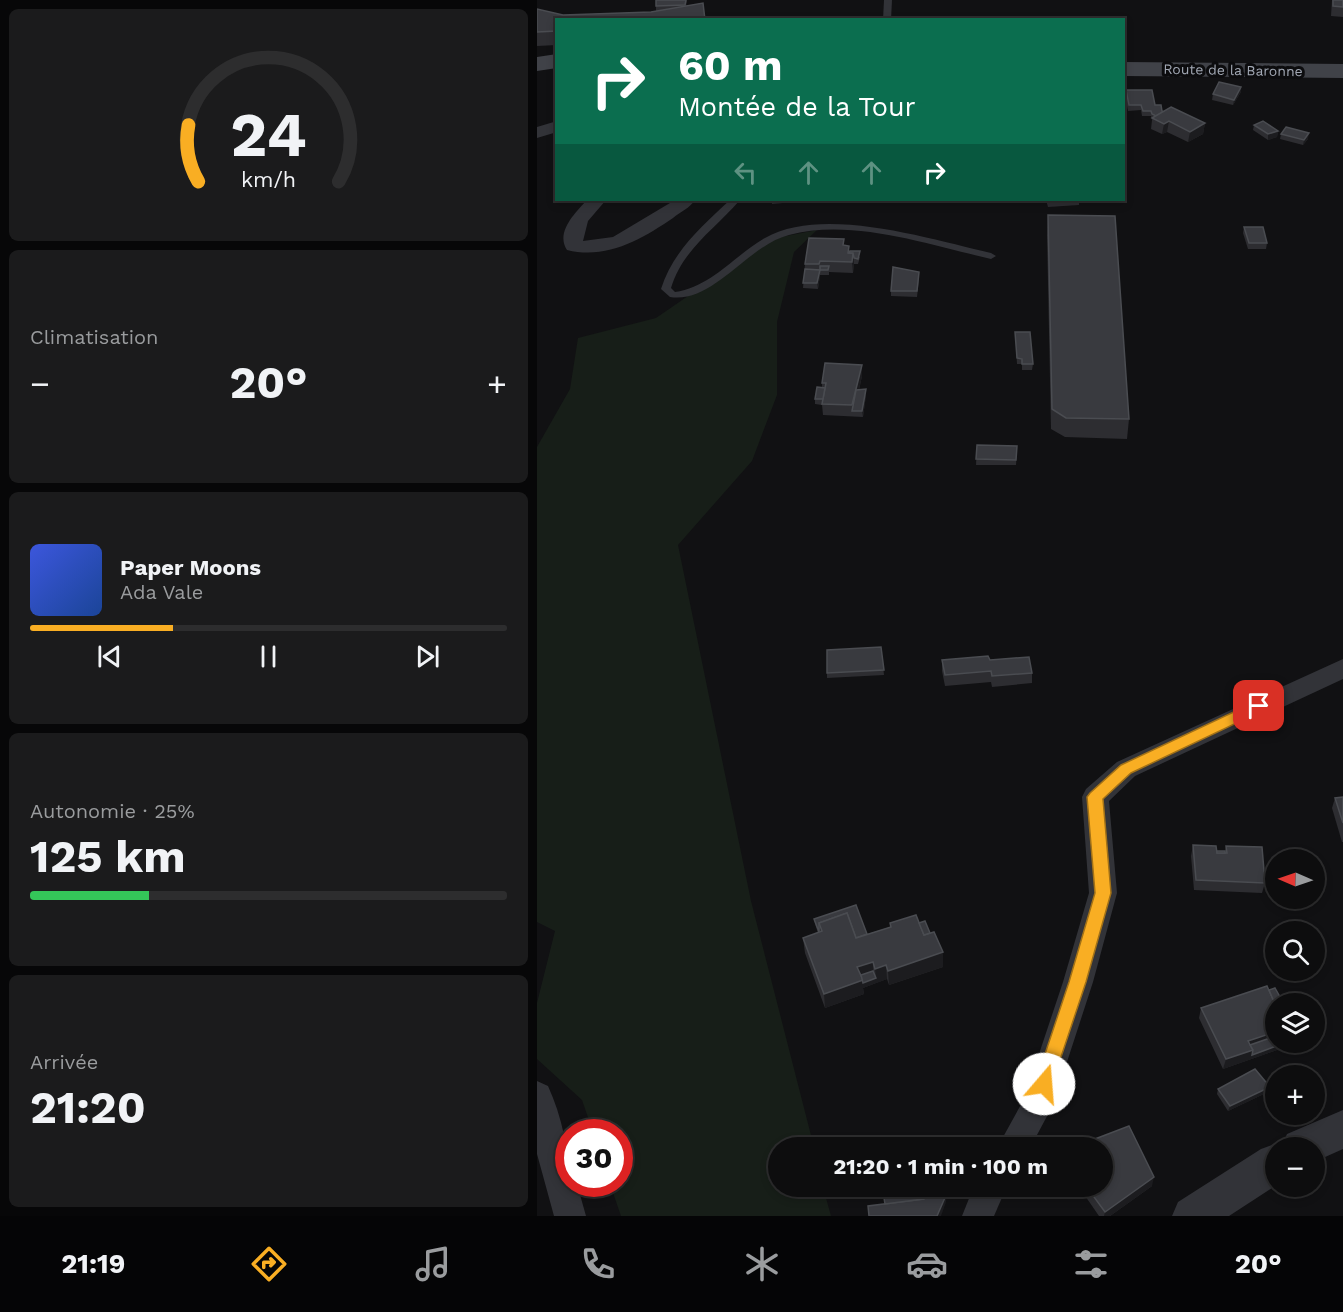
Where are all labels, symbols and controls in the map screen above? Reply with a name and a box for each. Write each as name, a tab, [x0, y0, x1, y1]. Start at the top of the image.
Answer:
text: 60 m	[678, 41, 782, 90]
icon: right	[579, 42, 657, 120]
street label: Route de la Baronne	[1163, 61, 1303, 79]
text: Montée de la Tour	[678, 91, 916, 123]
text: 24	[230, 98, 307, 171]
icon: left	[729, 156, 762, 189]
icon: ahead	[792, 156, 825, 189]
icon: ahead	[855, 156, 888, 189]
icon: right	[918, 156, 951, 189]
text: km/h	[241, 168, 296, 193]
text: Climatisation	[30, 325, 158, 349]
text: 20°	[229, 356, 308, 409]
text: −	[30, 364, 50, 403]
text: +	[487, 364, 507, 403]
text: Paper Moons	[120, 555, 261, 580]
text: Ada Vale	[120, 580, 203, 604]
icon: previous	[93, 640, 126, 673]
icon: pause	[252, 640, 285, 673]
icon: next	[411, 640, 444, 673]
pin	[1233, 680, 1284, 731]
icon: arrive	[1242, 689, 1275, 722]
text: Autonomie · 25%	[30, 799, 195, 823]
text: 125 km	[30, 830, 186, 883]
north arrow	[1265, 849, 1325, 909]
map controls	[1265, 849, 1325, 1197]
button: search	[1265, 921, 1325, 981]
button: layers	[1265, 993, 1325, 1053]
text: Arrivée	[30, 1050, 98, 1074]
position arrow	[1012, 1052, 1076, 1116]
button: +	[1265, 1065, 1325, 1125]
text: 21:20	[30, 1081, 146, 1134]
speed limit sign: 30	[555, 1119, 633, 1197]
button: −	[1265, 1137, 1325, 1197]
text: 21:20 · 1 min · 100 m	[833, 1154, 1048, 1179]
icon: directions	[248, 1243, 290, 1285]
icon: music	[412, 1243, 454, 1285]
icon: phone	[577, 1243, 619, 1285]
icon: climate	[741, 1243, 783, 1285]
icon: car	[906, 1243, 948, 1285]
icon: filters	[1070, 1243, 1112, 1285]
text: 21:19	[61, 1248, 125, 1280]
text: 20°	[1235, 1248, 1282, 1280]

